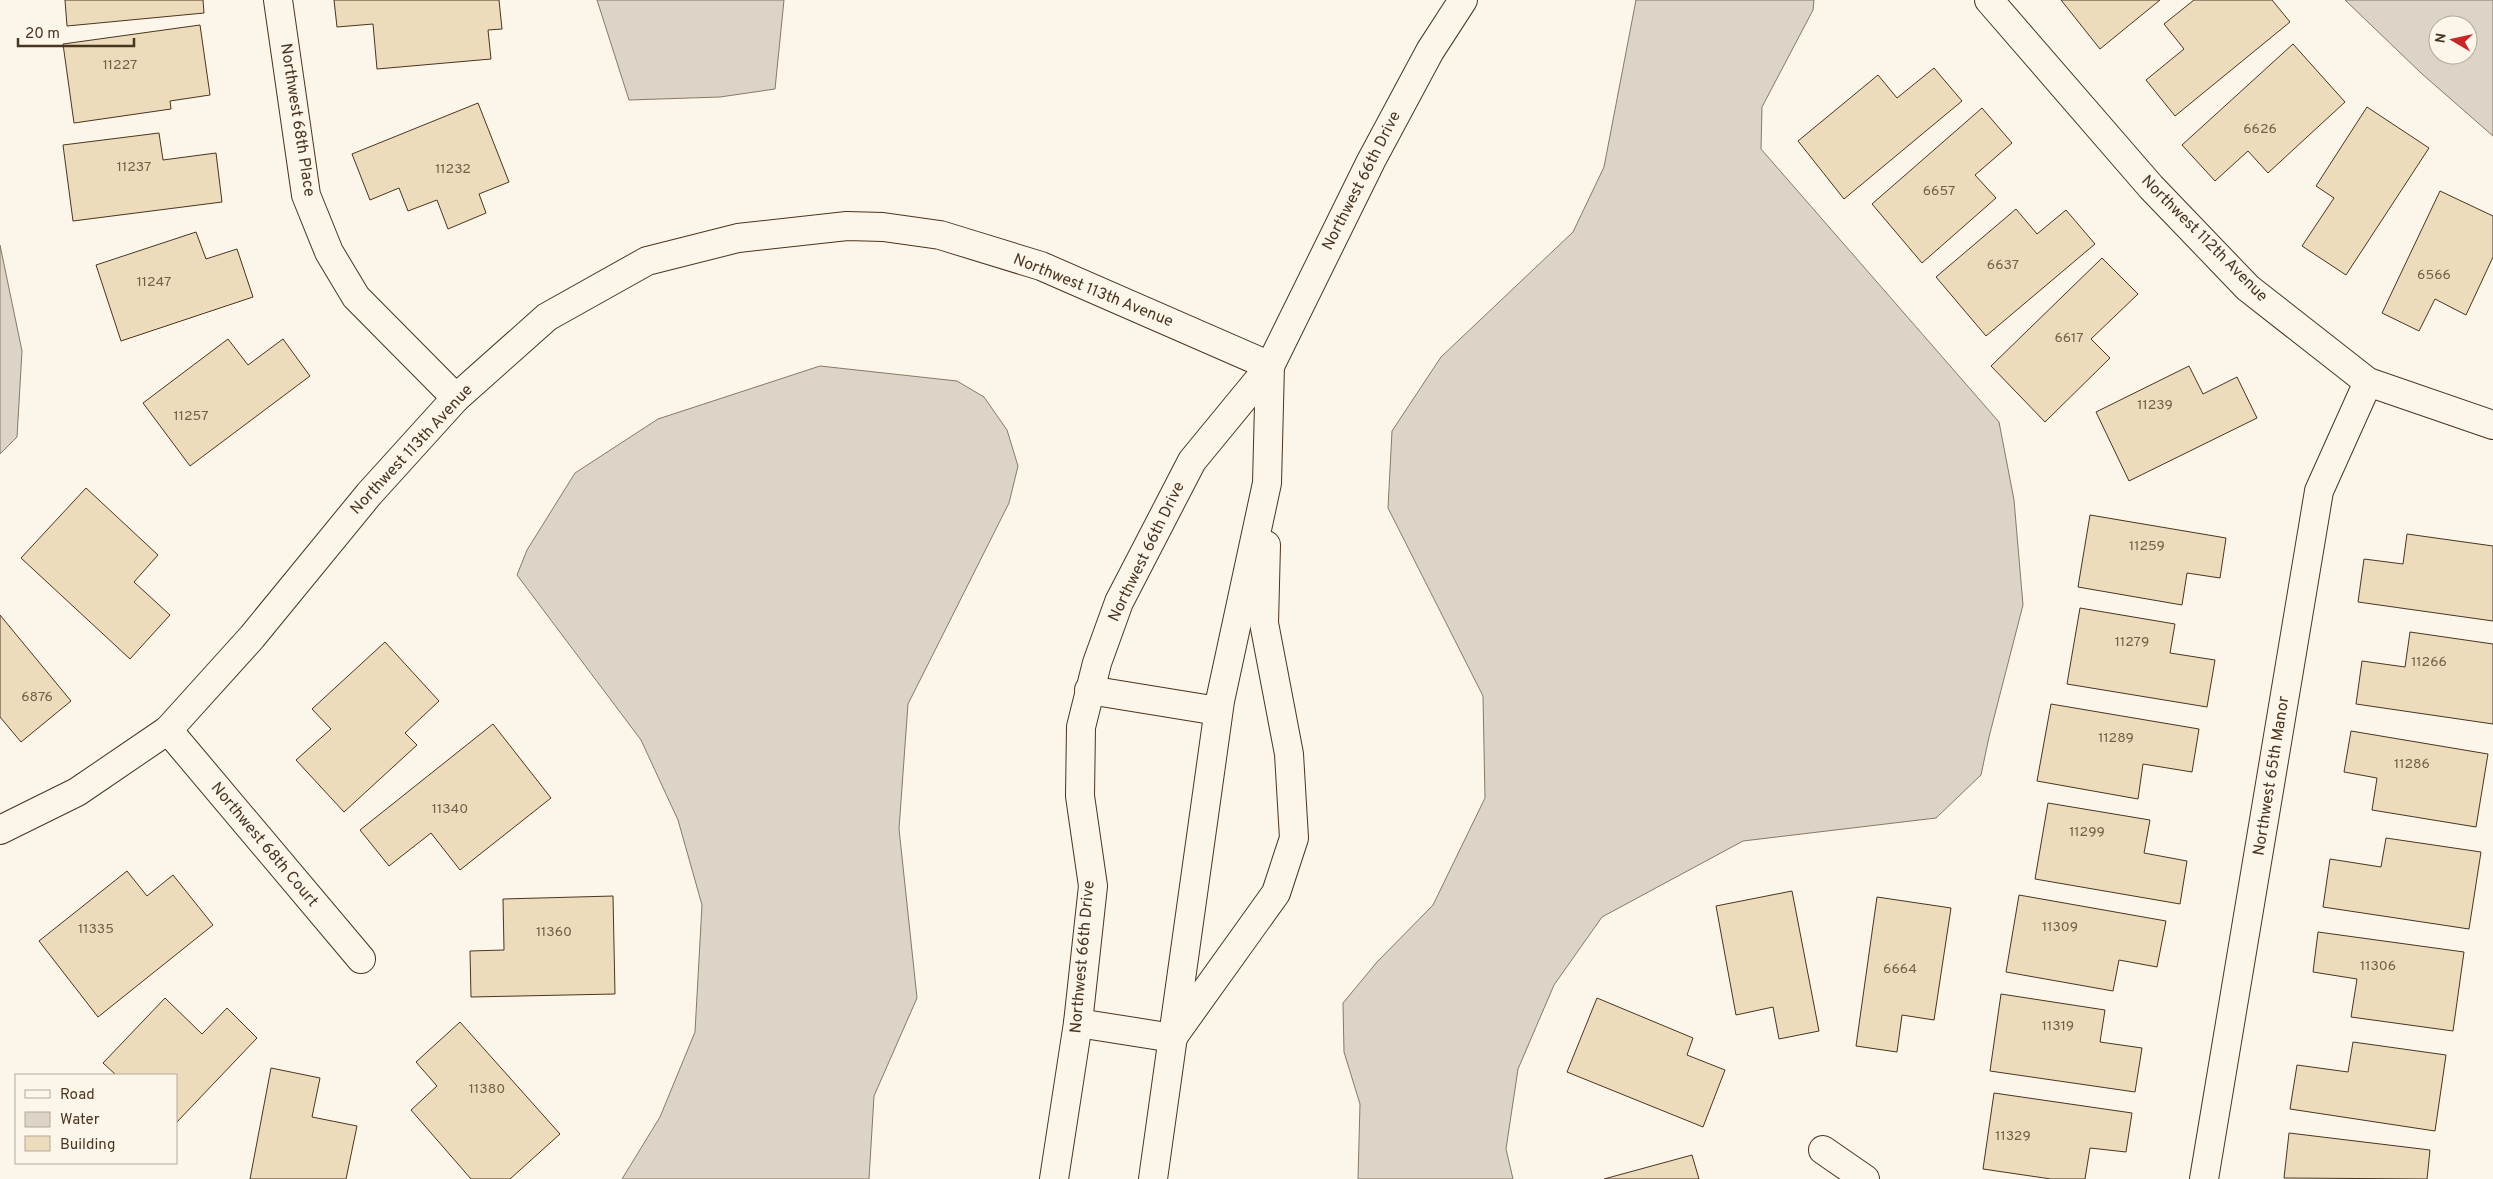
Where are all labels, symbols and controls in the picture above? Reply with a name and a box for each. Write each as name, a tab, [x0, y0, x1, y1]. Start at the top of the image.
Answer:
scale bar	[18, 15, 134, 47]
north arrow	[2428, 15, 2478, 65]
text: 20 m	[25, 25, 60, 44]
text: N	[2432, 32, 2451, 45]
street label: Northwest 68th Place	[275, 42, 319, 198]
house number: 11227	[103, 57, 137, 74]
street label: Northwest 66th Drive	[1318, 108, 1406, 254]
house number: 6626	[2243, 121, 2277, 138]
house number: 11237	[117, 159, 151, 176]
house number: 11232	[435, 161, 471, 178]
street label: Northwest 112th Avenue	[2136, 171, 2272, 307]
house number: 6657	[1923, 183, 1955, 200]
street label: Northwest 113th Avenue	[1010, 250, 1176, 332]
house number: 6637	[1987, 257, 2019, 274]
house number: 6566	[2417, 267, 2451, 284]
house number: 11247	[137, 274, 171, 291]
house number: 6617	[2054, 330, 2084, 347]
street label: Northwest 113th Avenue	[346, 381, 478, 519]
house number: 11239	[2137, 397, 2173, 414]
house number: 11257	[174, 408, 208, 425]
street label: Northwest 66th Drive	[1104, 479, 1190, 625]
house number: 11259	[2129, 538, 2165, 555]
house number: 11279	[2115, 634, 2149, 651]
house number: 11266	[2411, 654, 2447, 671]
house number: 6876	[21, 689, 53, 706]
street label: Northwest 65th Manor	[2249, 695, 2295, 857]
house number: 11289	[2098, 730, 2134, 747]
house number: 11286	[2394, 756, 2430, 773]
street label: Northwest 68th Court	[206, 779, 322, 911]
house number: 11340	[432, 801, 468, 818]
house number: 11299	[2069, 824, 2105, 841]
street label: Northwest 66th Drive	[1066, 880, 1100, 1034]
house number: 11309	[2042, 919, 2078, 936]
house number: 11335	[78, 921, 114, 938]
house number: 11360	[536, 924, 572, 941]
house number: 11306	[2360, 958, 2396, 975]
house number: 6664	[1883, 961, 1917, 978]
house number: 11319	[2042, 1018, 2074, 1035]
legend	[15, 1074, 178, 1164]
house number: 11380	[469, 1081, 505, 1098]
text: Road	[60, 1086, 95, 1105]
text: Water	[60, 1111, 100, 1130]
house number: 11329	[1995, 1128, 2031, 1145]
text: Building	[60, 1136, 115, 1155]

